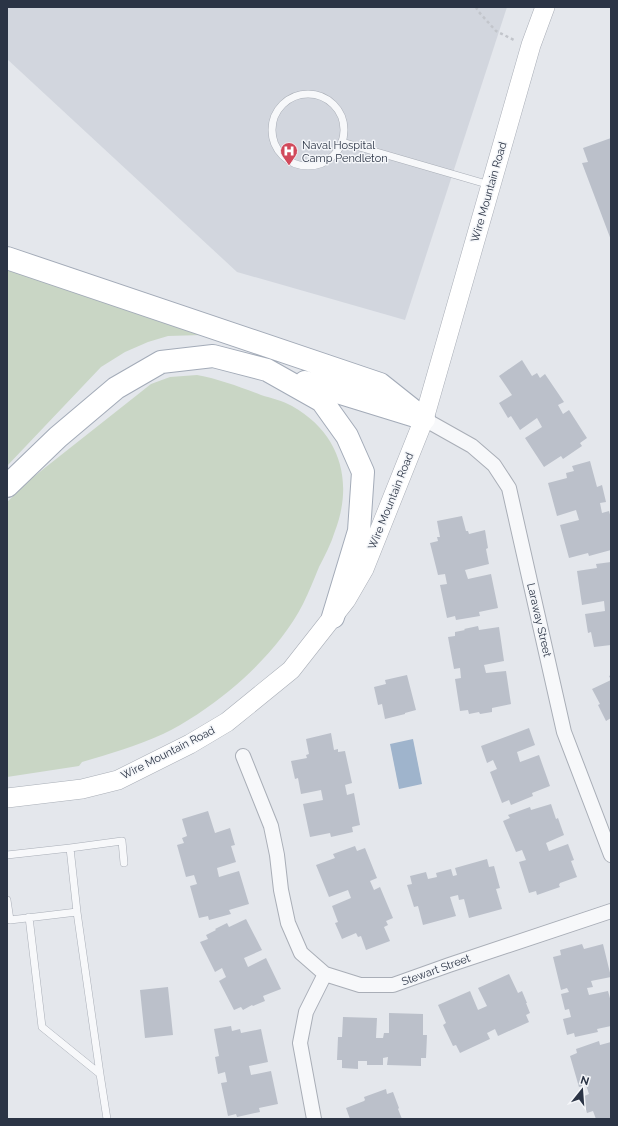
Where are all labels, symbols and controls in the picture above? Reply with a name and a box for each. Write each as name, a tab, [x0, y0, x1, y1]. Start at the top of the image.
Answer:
place label: Naval Hospital Camp Pendleton	[302, 139, 388, 165]
street label: Wire Mountain Road	[468, 140, 510, 244]
hospital icon: Naval Hospital Camp Pendleton	[279, 141, 299, 166]
street label: Wire Mountain Road	[366, 450, 416, 551]
street label: Laraway Street	[524, 582, 554, 659]
street label: Wire Mountain Road	[119, 724, 217, 782]
street label: Stewart Street	[400, 951, 472, 988]
north arrow	[562, 1070, 602, 1110]
text: N	[579, 1073, 591, 1088]

